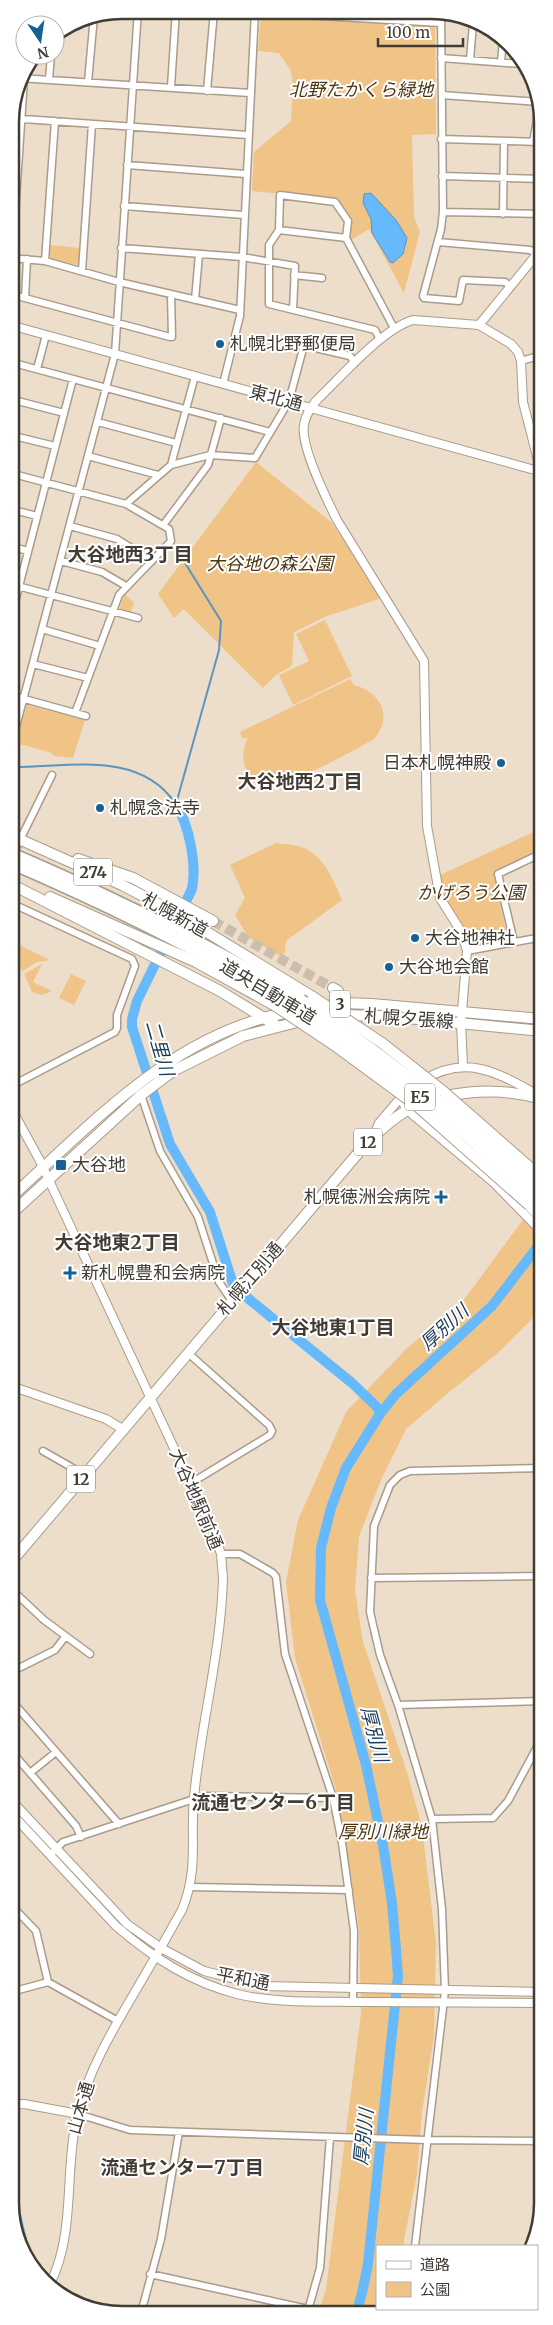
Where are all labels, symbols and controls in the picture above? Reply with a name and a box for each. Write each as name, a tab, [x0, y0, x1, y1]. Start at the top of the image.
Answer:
north arrow	[15, 15, 65, 65]
scale bar	[378, 15, 463, 47]
text: 100 m	[386, 23, 430, 42]
text: N	[36, 43, 50, 63]
park label: 北野たかくら緑地	[289, 78, 435, 101]
place label: 札幌北野郵便局	[230, 332, 356, 355]
marker: 札幌北野郵便局	[214, 338, 226, 350]
street label: 東北通	[247, 379, 305, 416]
district label: 大谷地西3丁目	[68, 542, 192, 566]
park label: 大谷地の森公園	[207, 552, 336, 575]
place label: 日本札幌神殿	[383, 751, 491, 774]
marker: 日本札幌神殿	[495, 757, 507, 769]
district label: 大谷地西2丁目	[237, 769, 363, 793]
place label: 札幌念法寺	[110, 796, 200, 819]
marker: 札幌念法寺	[94, 802, 106, 814]
road number: 274	[74, 859, 112, 886]
park label: かげろう公園	[417, 881, 528, 904]
street label: 札幌新道	[138, 887, 212, 942]
place label: 大谷地神社	[425, 926, 515, 949]
marker: 大谷地神社	[409, 932, 421, 944]
street label: 道央自動車道	[216, 954, 320, 1029]
place label: 大谷地会館	[399, 955, 489, 978]
marker: 大谷地会館	[383, 961, 395, 973]
road number: 3	[330, 991, 350, 1018]
street label: 札幌夕張線	[363, 1004, 455, 1033]
water label: 二里川	[141, 1017, 180, 1081]
road number: E5	[405, 1084, 435, 1110]
road number: 12	[354, 1128, 382, 1156]
place label: 大谷地	[72, 1153, 126, 1176]
marker: 大谷地	[54, 1158, 68, 1172]
place label: 札幌徳洲会病院	[304, 1185, 430, 1208]
marker: 札幌徳洲会病院	[434, 1190, 448, 1204]
district label: 大谷地東2丁目	[54, 1230, 180, 1254]
street label: 札幌江別通	[211, 1237, 288, 1320]
place label: 新札幌豊和会病院	[81, 1261, 225, 1284]
marker: 新札幌豊和会病院	[63, 1266, 77, 1280]
water label: 厚別川	[415, 1298, 475, 1355]
district label: 大谷地東1丁目	[272, 1315, 394, 1339]
street label: 大谷地駅前通	[165, 1445, 228, 1553]
road number: 12	[67, 1466, 95, 1492]
water label: 厚別川	[356, 1703, 394, 1767]
district label: 流通センター6丁目	[191, 1790, 355, 1814]
park label: 厚別川緑地	[338, 1820, 430, 1843]
street label: 平和通	[214, 1962, 272, 1995]
street label: 山本通	[62, 2079, 99, 2137]
water label: 厚別川	[348, 2105, 378, 2167]
district label: 流通センター7丁目	[100, 2155, 264, 2179]
legend	[376, 2245, 538, 2310]
text: 道路	[420, 2255, 450, 2274]
text: 公園	[420, 2280, 450, 2299]

